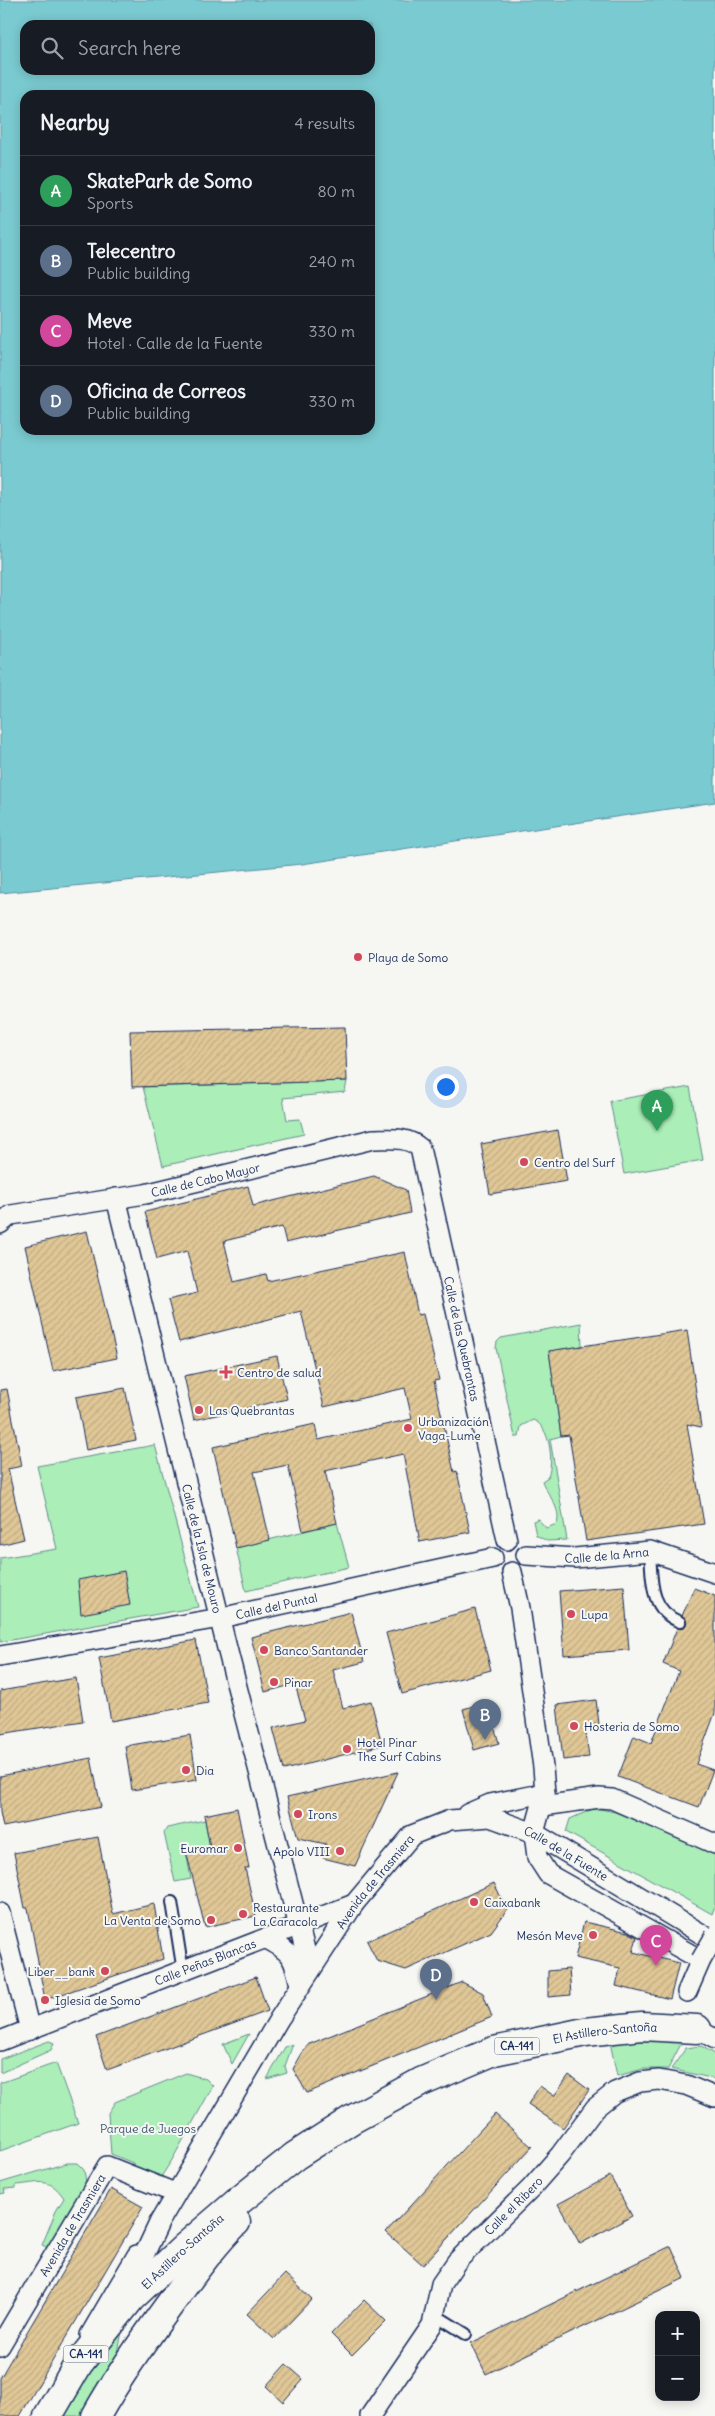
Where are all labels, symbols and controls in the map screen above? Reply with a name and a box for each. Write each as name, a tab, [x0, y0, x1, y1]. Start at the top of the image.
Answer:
search box	[20, 20, 375, 75]
icon: search	[38, 34, 66, 62]
text: Search here	[78, 36, 181, 60]
text: Nearby	[40, 109, 110, 136]
text: 4 results	[294, 113, 355, 133]
text: SkatePark de Somo	[87, 169, 252, 193]
text: A	[51, 181, 61, 201]
text: 80 m	[317, 181, 355, 201]
text: Sports	[87, 193, 133, 213]
text: Telecentro	[87, 239, 175, 263]
text: B	[51, 251, 61, 271]
text: 240 m	[309, 251, 355, 271]
text: Public building	[87, 263, 190, 283]
text: Meve	[87, 309, 132, 333]
text: C	[51, 321, 61, 341]
text: 330 m	[308, 321, 355, 341]
text: Hotel · Calle de la Fuente	[87, 333, 263, 353]
text: Oficina de Correos	[87, 379, 246, 403]
text: D	[50, 391, 62, 411]
text: 330 m	[308, 391, 355, 411]
text: Public building	[87, 403, 190, 423]
place label: Playa de Somo	[368, 950, 448, 965]
marker: Playa de Somo	[352, 951, 364, 963]
your location	[433, 1074, 459, 1100]
pin: A	[641, 1090, 673, 1131]
place label: Centro del Surf	[534, 1155, 616, 1170]
marker: Centro del Surf	[518, 1156, 530, 1168]
street label: Calle de Cabo Mayor	[149, 1159, 262, 1200]
street label: Calle de las Quebrantas	[441, 1275, 483, 1403]
marker: Centro de salud	[219, 1365, 233, 1379]
place label: Centro de salud	[237, 1365, 322, 1380]
place label: Las Quebrantas	[209, 1403, 295, 1418]
marker: Las Quebrantas	[193, 1404, 205, 1416]
place label: Urbanización Vaga-Lume	[418, 1414, 489, 1443]
marker: Urbanización Vaga-Lume	[402, 1422, 414, 1434]
street label: Calle de la Isla de Mouro	[179, 1482, 226, 1615]
street label: Calle de la Arna	[564, 1544, 650, 1566]
street label: Calle del Puntal	[234, 1589, 319, 1622]
place label: Lupa	[581, 1607, 608, 1622]
marker: Lupa	[565, 1608, 577, 1620]
place label: Banco Santander	[274, 1643, 368, 1658]
marker: Banco Santander	[258, 1644, 270, 1656]
place label: Pinar	[284, 1675, 313, 1690]
marker: Pinar	[268, 1676, 280, 1688]
pin: B	[469, 1699, 501, 1740]
place label: Hosteria de Somo	[584, 1719, 680, 1734]
marker: Hosteria de Somo	[568, 1720, 580, 1732]
place label: Hotel Pinar The Surf Cabins	[357, 1735, 441, 1764]
marker: Hotel Pinar The Surf Cabins	[341, 1743, 353, 1755]
place label: Dia	[196, 1763, 214, 1778]
marker: Dia	[180, 1764, 192, 1776]
place label: Irons	[308, 1807, 337, 1822]
marker: Irons	[292, 1808, 304, 1820]
street label: Calle de la Fuente	[522, 1823, 611, 1883]
street label: Avenida de Trasmiera	[333, 1831, 417, 1931]
place label: Euromar	[180, 1841, 228, 1856]
marker: Euromar	[232, 1842, 244, 1854]
place label: Apolo VIII	[273, 1844, 330, 1859]
marker: Apolo VIII	[334, 1845, 346, 1857]
place label: Caixabank	[484, 1895, 540, 1910]
marker: Caixabank	[468, 1896, 480, 1908]
place label: Restaurante La Caracola	[253, 1900, 319, 1929]
marker: Restaurante La Caracola	[237, 1908, 249, 1920]
place label: La Venta de Somo	[104, 1913, 201, 1928]
marker: La Venta de Somo	[205, 1914, 217, 1926]
pin: C	[640, 1925, 672, 1966]
place label: Mesón Meve	[516, 1928, 583, 1943]
marker: Mesón Meve	[587, 1929, 599, 1941]
street label: Calle Peñas Blancas	[152, 1935, 258, 1988]
pin: D	[420, 1959, 452, 2000]
place label: Liber__bank	[27, 1964, 95, 1979]
marker: Liber__bank	[99, 1965, 111, 1977]
place label: Iglesia de Somo	[55, 1993, 141, 2008]
marker: Iglesia de Somo	[39, 1994, 51, 2006]
street label: El Astillero-Santoña	[551, 2018, 658, 2046]
road number: CA-141	[494, 2038, 540, 2054]
park label: Parque de Juegos	[100, 2121, 196, 2136]
street label: Avenida de Trasmiera	[36, 2171, 108, 2279]
street label: Calle el Ribero	[481, 2173, 545, 2238]
street label: El Astillero-Santoña	[138, 2210, 226, 2292]
map controls	[655, 2311, 700, 2401]
button: +	[655, 2311, 700, 2356]
road number: CA-141	[64, 2346, 108, 2362]
button: −	[655, 2356, 700, 2401]

